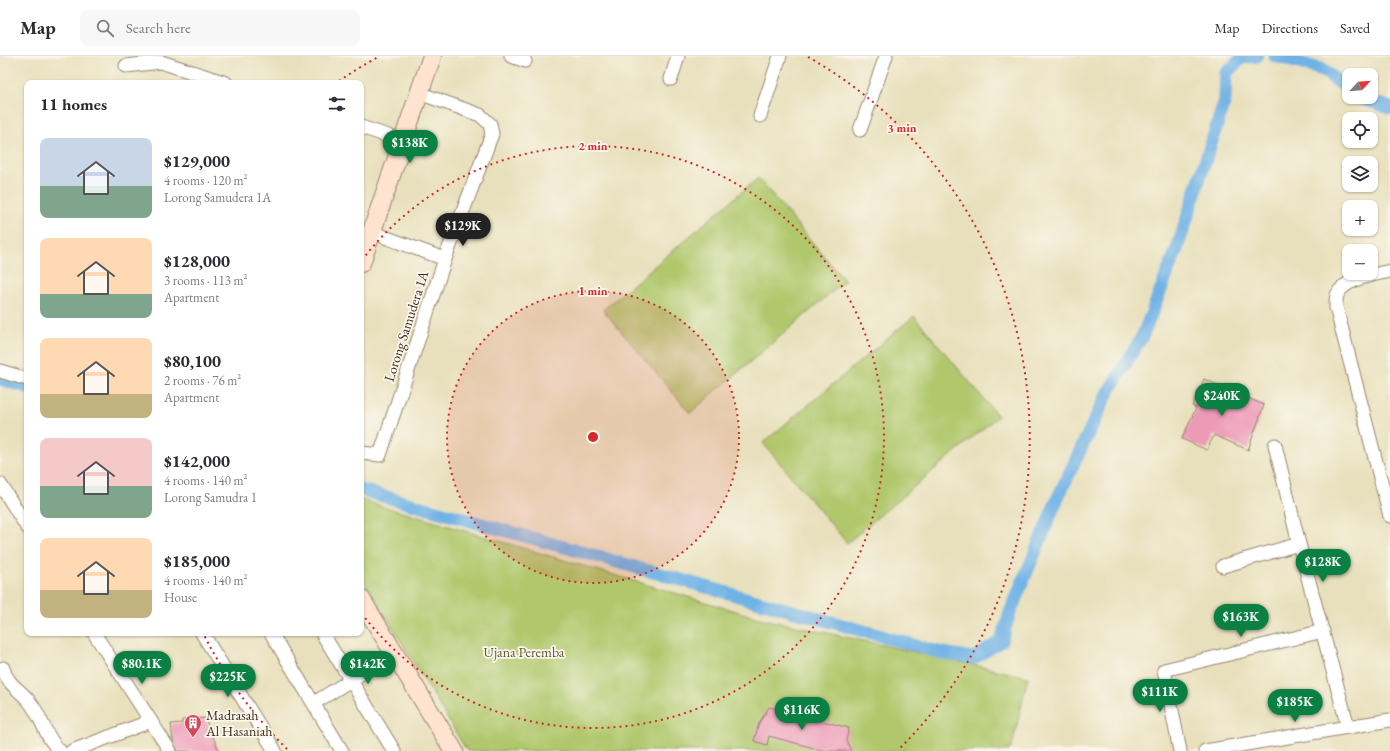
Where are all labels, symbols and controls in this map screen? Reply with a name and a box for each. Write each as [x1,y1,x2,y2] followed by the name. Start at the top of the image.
[80,10,360,46] search box
[20,15,56,40] text: Map
[94,17,116,39] icon: search
[126,18,191,37] text: Search here
[1214,19,1240,37] text: Map
[1262,19,1318,37] text: Directions
[1340,19,1370,37] text: Saved
[1342,68,1378,104] north arrow
[1342,68,1378,280] map controls
[40,93,107,115] text: 11 homes
[326,93,348,115] icon: filters
[1342,112,1378,148] button: locate
[887,120,917,136] text: 3 min
[382,130,438,164] pin: $138K
[392,134,428,151] text: $138K
[578,138,608,154] text: 2 min
[164,150,230,172] text: $129,000
[72,154,120,202] icon: home
[1342,156,1378,192] button: layers
[164,172,248,189] text: 4 rooms · 120 m²
[164,189,271,206] text: Lorong Samudera 1A
[1342,200,1378,236] button: +
[435,213,491,247] pin: $129K
[445,217,481,234] text: $129K
[1342,244,1378,280] button: −
[164,250,230,272] text: $128,000
[72,254,120,302] icon: home
[380,268,432,384] street label: Lorong Samudera 1A
[164,272,248,289] text: 3 rooms · 113 m²
[578,283,608,299] text: 1 min
[164,289,219,306] text: Apartment
[164,350,221,372] text: $80,100
[72,354,120,402] icon: home
[164,372,241,389] text: 2 rooms · 76 m²
[1194,383,1250,417] pin: $240K
[1204,387,1240,404] text: $240K
[164,389,219,406] text: Apartment
[586,430,600,444] centre of rings
[164,450,230,472] text: $142,000
[72,454,120,502] icon: home
[164,472,248,489] text: 4 rooms · 140 m²
[164,489,257,506] text: Lorong Samudra 1
[1295,549,1351,583] pin: $128K
[164,550,230,572] text: $185,000
[1305,553,1341,570] text: $128K
[72,554,120,602] icon: home
[164,572,248,589] text: 4 rooms · 140 m²
[164,589,197,606] text: House
[1213,604,1269,638] pin: $163K
[1223,608,1259,625] text: $163K
[484,643,565,661] park label: Ujana Peremba
[109,651,175,685] pin: $80.1K
[340,651,396,685] pin: $142K
[122,655,162,672] text: $80.1K
[350,655,386,672] text: $142K
[200,664,256,698] pin: $225K
[210,668,246,685] text: $225K
[1132,679,1188,713] pin: $111K
[1142,683,1178,700] text: $111K
[1267,689,1323,723] pin: $185K
[1277,693,1313,710] text: $185K
[774,697,830,731] pin: $116K
[784,701,820,718] text: $116K
[205,706,273,740] place label: Madrasah Al Hasaniah
[183,713,203,738] building icon: Madrasah Al Hasaniah

